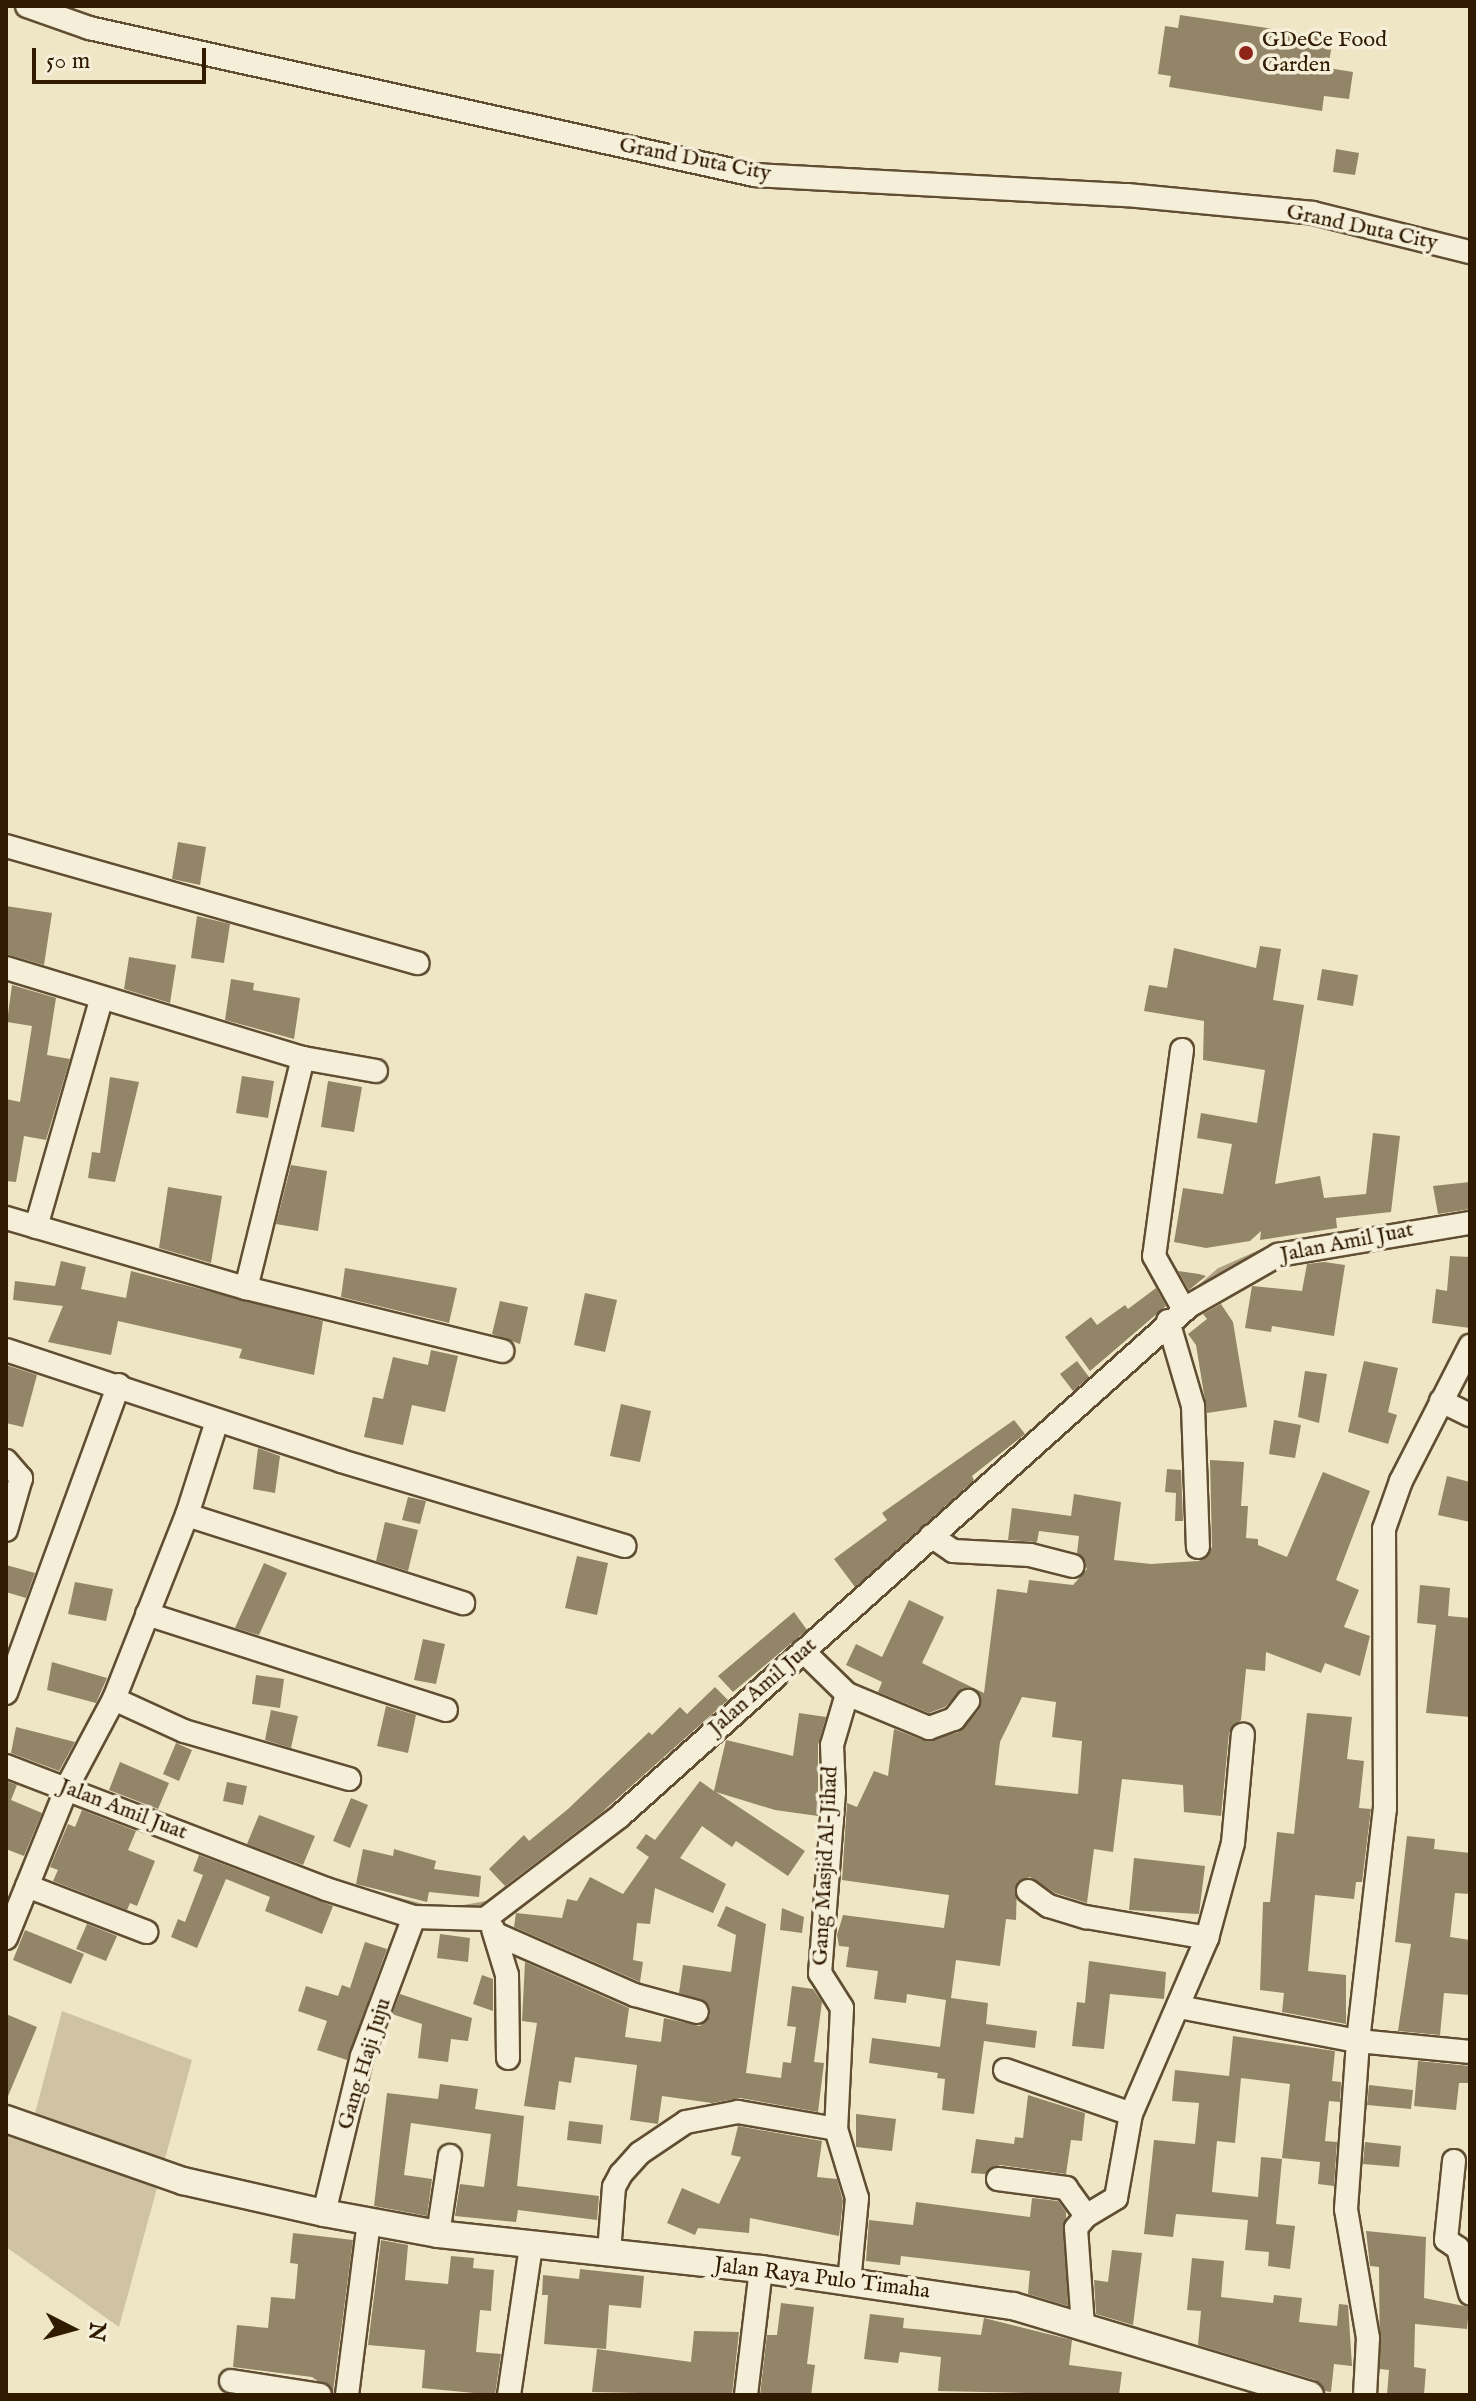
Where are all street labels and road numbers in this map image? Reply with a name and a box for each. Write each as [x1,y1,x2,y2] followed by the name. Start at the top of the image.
[617,132,773,188] street label: Grand Duta City
[1284,199,1440,257] street label: Grand Duta City
[1278,1217,1416,1269] street label: Jalan Amil Juat
[703,1633,823,1741] street label: Jalan Amil Juat
[808,1766,844,1966] street label: Gang Masjid Al-Jihad
[55,1773,191,1847] street label: Jalan Amil Juat
[332,1995,398,2133] street label: Gang Haji Juju
[713,2253,931,2305] street label: Jalan Raya Pulo Timaha

